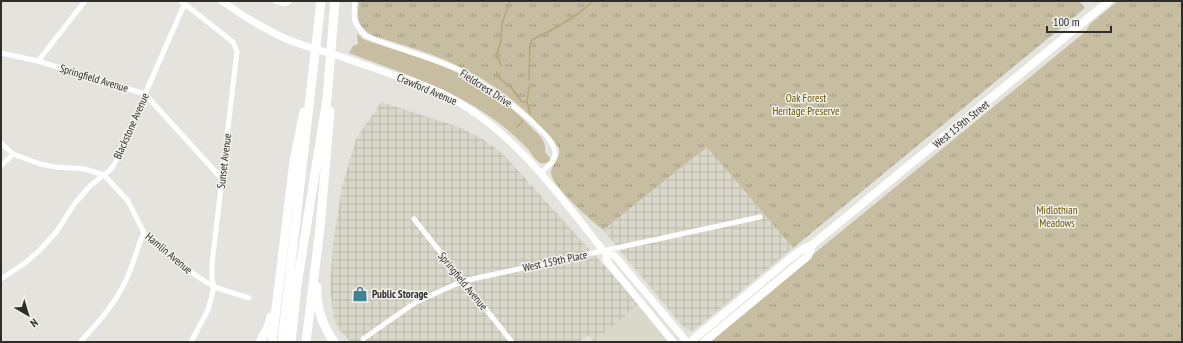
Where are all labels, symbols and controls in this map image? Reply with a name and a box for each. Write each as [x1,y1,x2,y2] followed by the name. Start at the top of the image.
[1047,8,1111,34] scale bar
[1053,14,1080,29] text: 100 m
[58,61,130,95] street label: Springfield Avenue
[457,66,515,110] street label: Fieldcrest Drive
[395,70,460,108] street label: Crawford Avenue
[110,90,152,161] street label: Blackstone Avenue
[772,91,840,118] park label: Oak Forest Heritage Preserve
[930,97,992,151] street label: West 159th Street
[214,132,234,189] street label: Sunset Avenue
[1037,203,1078,230] park label: Midlothian Meadows
[143,229,196,277] street label: Hamlin Avenue
[521,247,589,275] street label: West 159th Place
[435,249,491,313] street label: Springfield Avenue
[351,285,369,303] shop icon: Public Storage
[372,287,428,301] place label: Public Storage
[8,295,48,335] north arrow
[27,316,41,330] text: N

